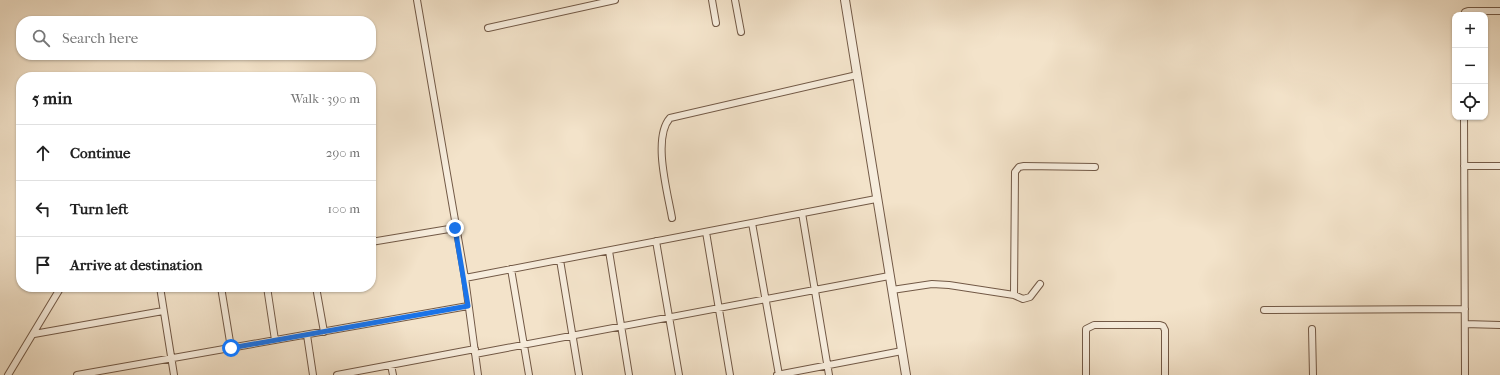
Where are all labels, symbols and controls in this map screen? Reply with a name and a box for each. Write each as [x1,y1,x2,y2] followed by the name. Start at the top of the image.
[1452,12,1488,120] map controls
[1452,12,1488,48] button: +
[16,16,376,60] search box
[30,27,52,49] icon: search
[62,29,138,47] text: Search here
[1452,48,1488,84] button: −
[1452,84,1488,120] button: locate
[32,88,72,108] text: 5 min
[291,91,360,106] text: Walk · 390 m
[32,142,54,164] icon: ahead
[70,144,130,162] text: Continue
[326,145,360,160] text: 290 m
[32,198,54,220] icon: left
[70,200,128,218] text: Turn left
[327,201,360,216] text: 100 m
[446,219,464,237] route end
[32,254,54,276] icon: arrive
[70,256,202,274] text: Arrive at destination
[222,339,240,357] route start

